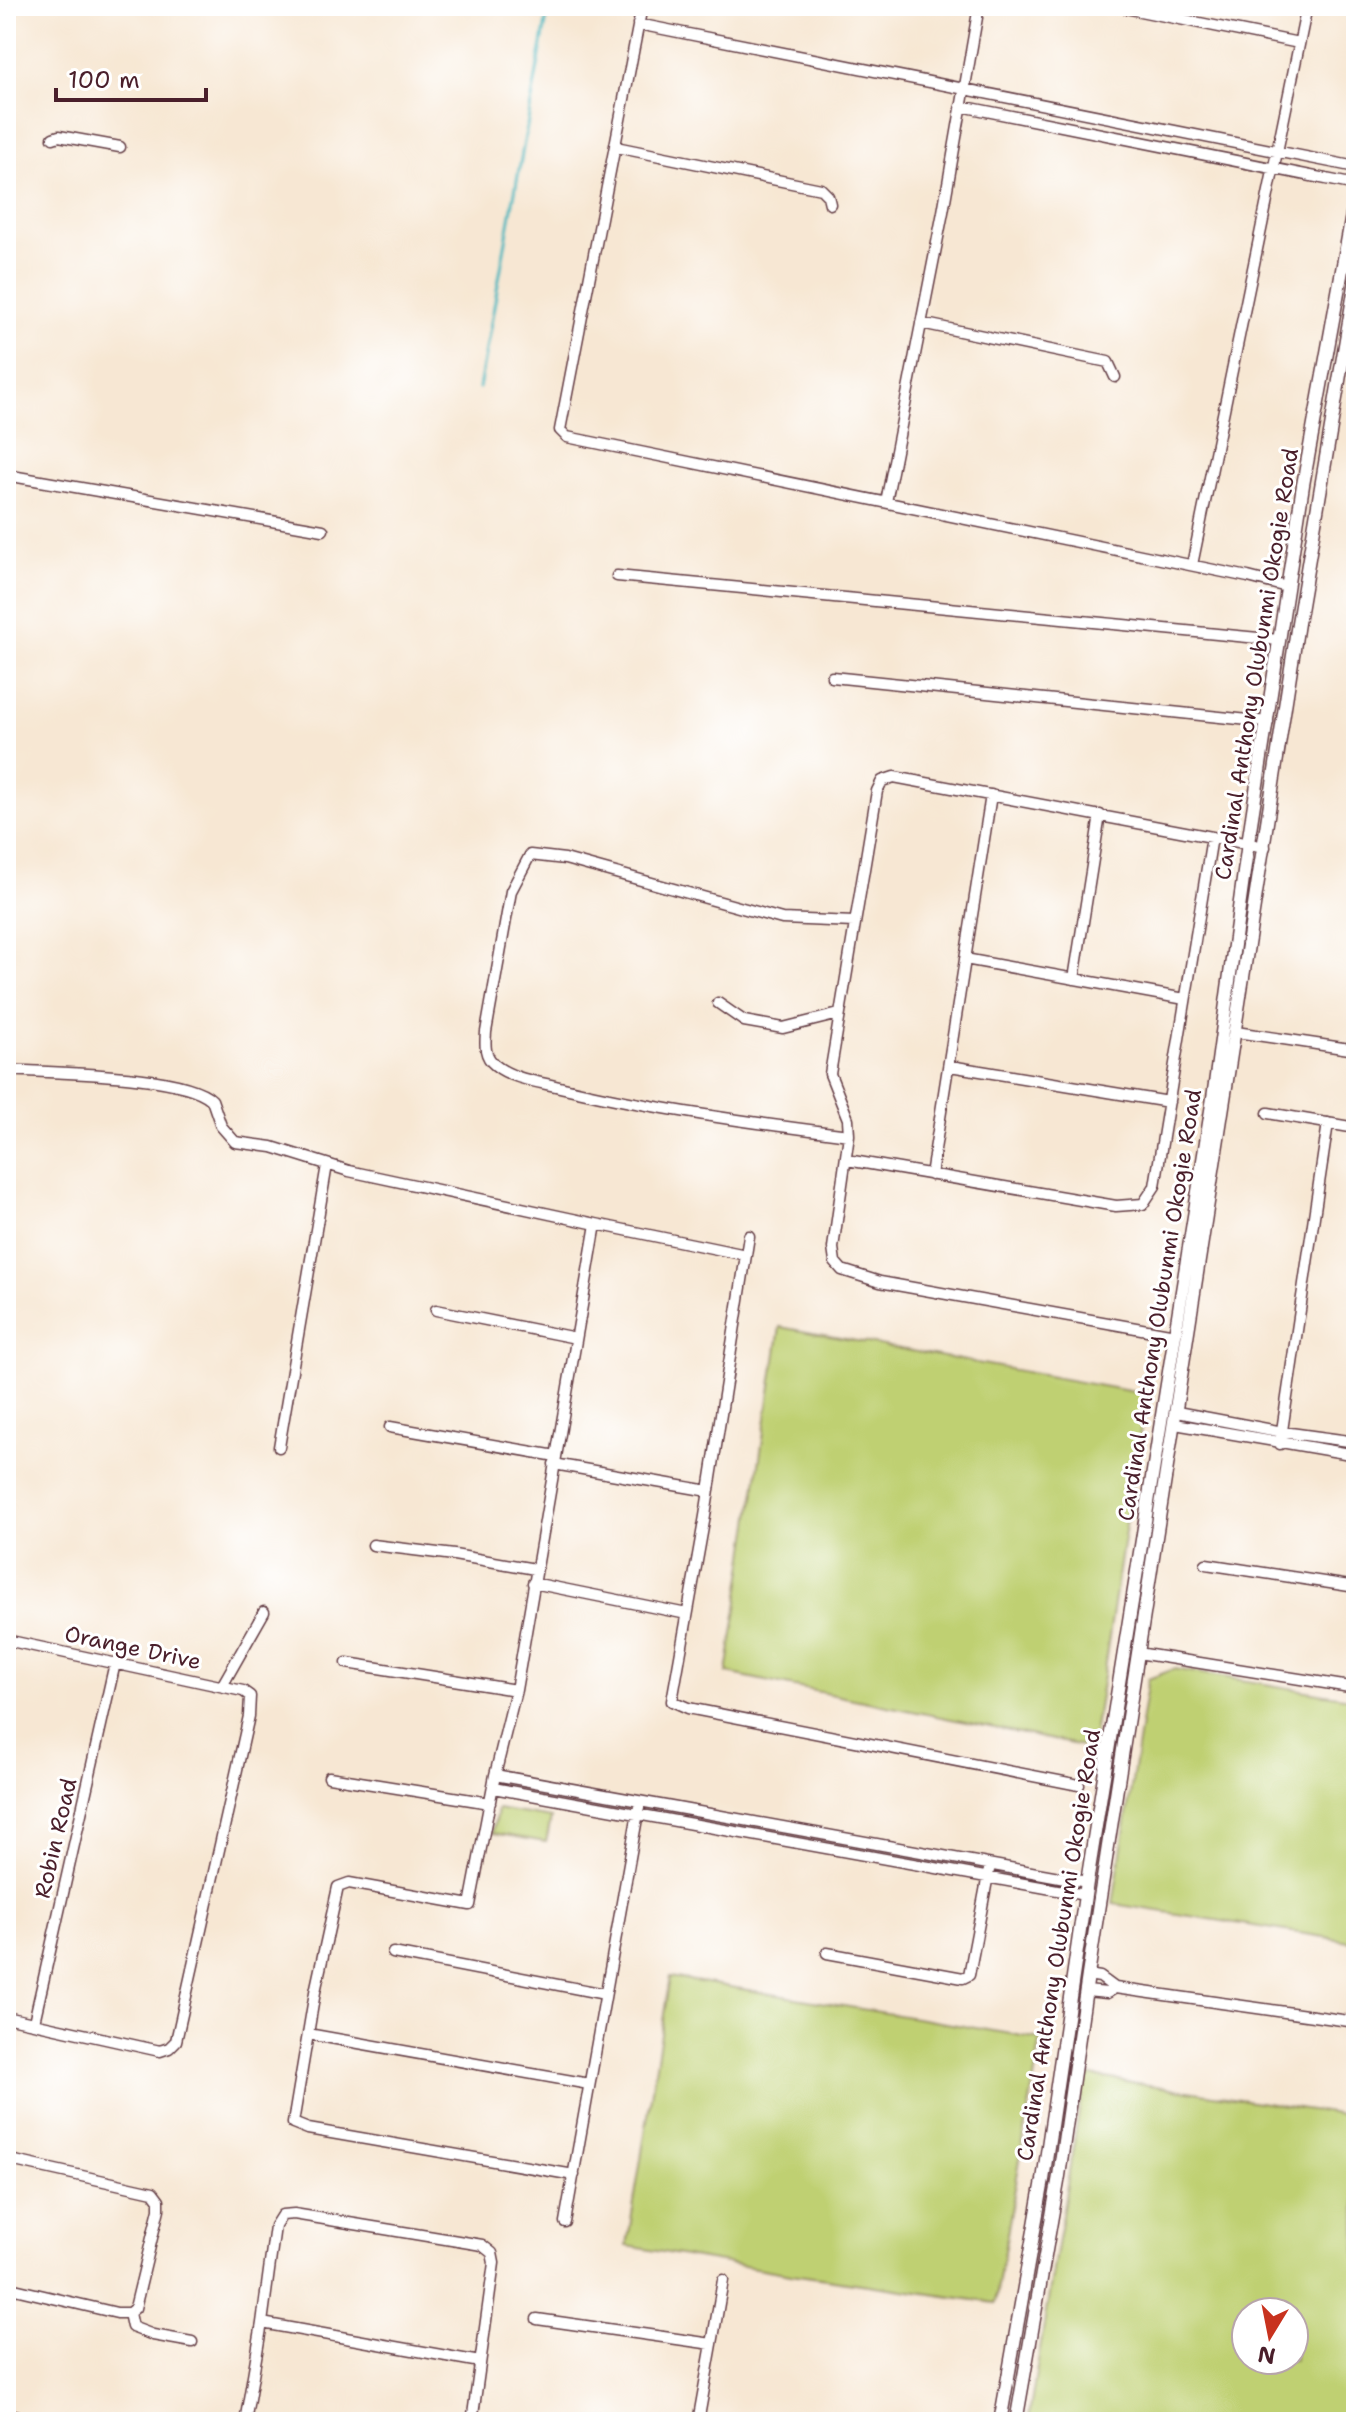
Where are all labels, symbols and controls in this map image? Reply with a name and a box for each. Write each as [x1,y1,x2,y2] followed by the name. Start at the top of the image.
[56,52,206,102] scale bar
[68,64,140,96] text: 100 m
[1208,446,1305,882] street label: Cardinal Anthony Olubunmi Okogie Road
[1111,1087,1208,1523] street label: Cardinal Anthony Olubunmi Okogie Road
[62,1619,204,1676] street label: Orange Drive
[1010,1727,1107,2163] street label: Cardinal Anthony Olubunmi Okogie Road
[28,1775,83,1901] street label: Robin Road
[1230,2296,1310,2376] north arrow
[1256,2339,1278,2371] text: N

